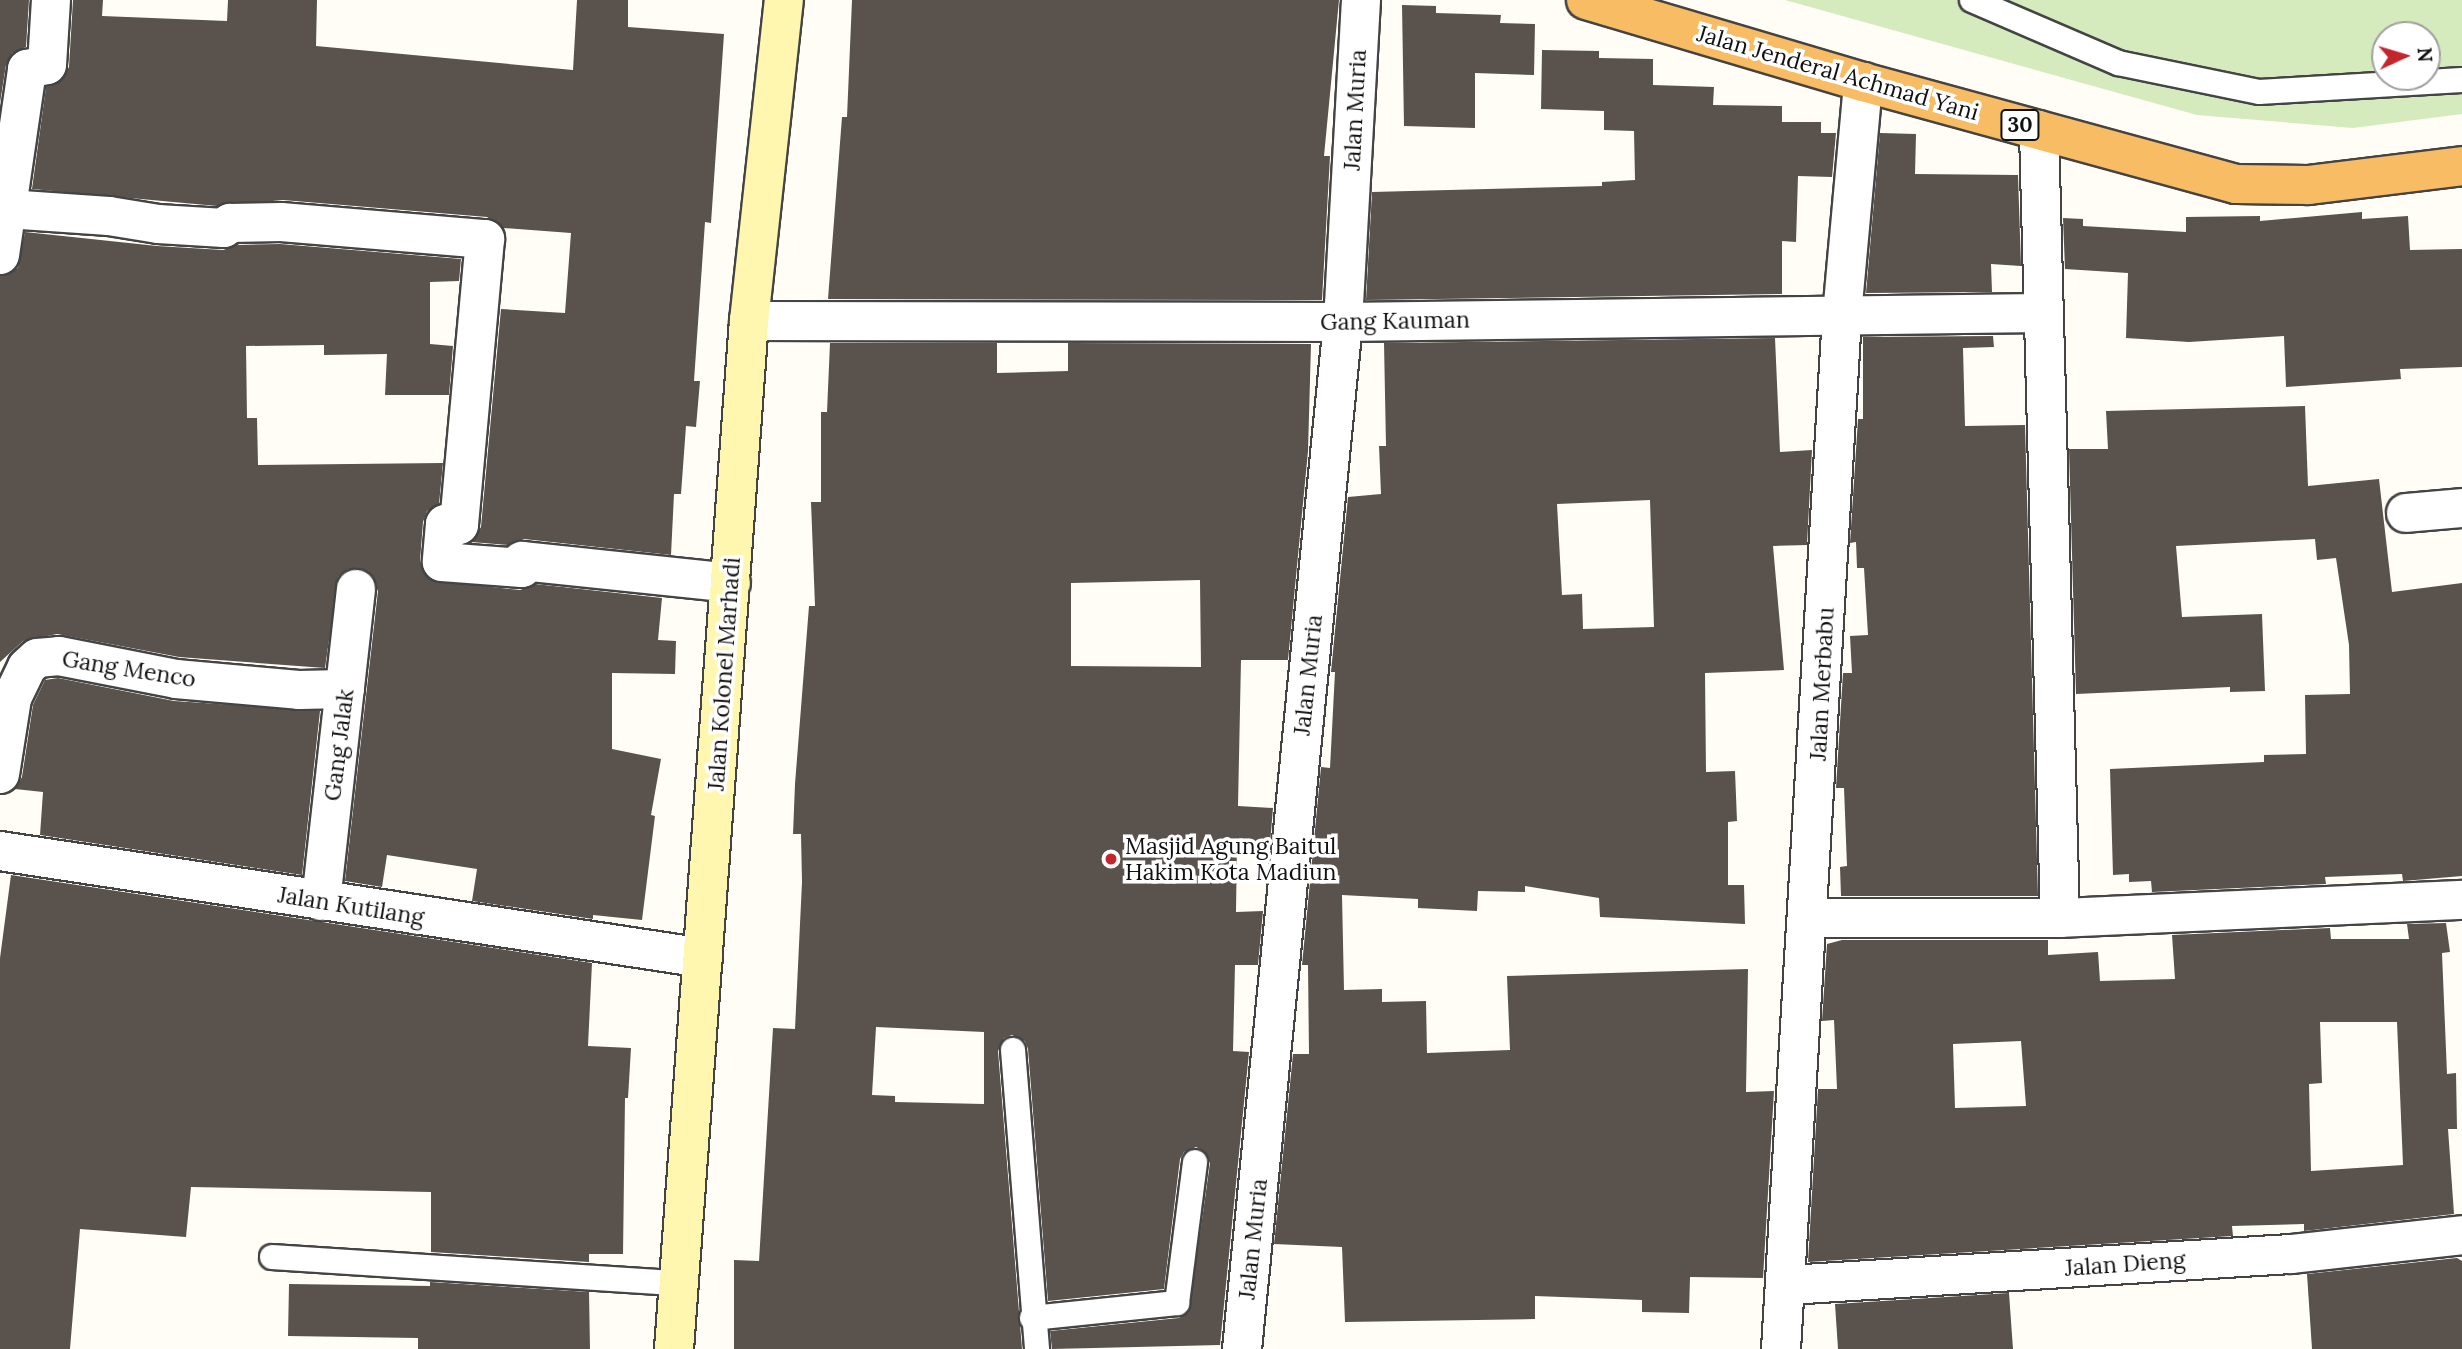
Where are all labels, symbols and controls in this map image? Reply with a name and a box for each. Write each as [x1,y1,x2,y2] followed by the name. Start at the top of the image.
[1694,20,1982,126] street label: Jalan Jenderal Achmad Yani
[2371,21,2441,91] north arrow
[2412,47,2437,63] text: N
[1338,49,1372,171] street label: Jalan Muria
[1999,108,2041,142] road number: 30
[1320,306,1470,336] street label: Gang Kauman
[702,556,746,792] street label: Jalan Kolonel Marhadi
[1804,606,1840,762] street label: Jalan Merbabu
[1288,613,1328,737] street label: Jalan Muria
[60,645,198,693] street label: Gang Menco
[318,687,360,803] street label: Gang Jalak
[1125,832,1337,886] place label: Masjid Agung Baitul Hakim Kota Madiun
[1103,851,1119,867] marker: Masjid Agung Baitul Hakim Kota Madiun
[276,881,426,931] street label: Jalan Kutilang
[1233,1177,1273,1301] street label: Jalan Muria
[2064,1246,2186,1282] street label: Jalan Dieng

